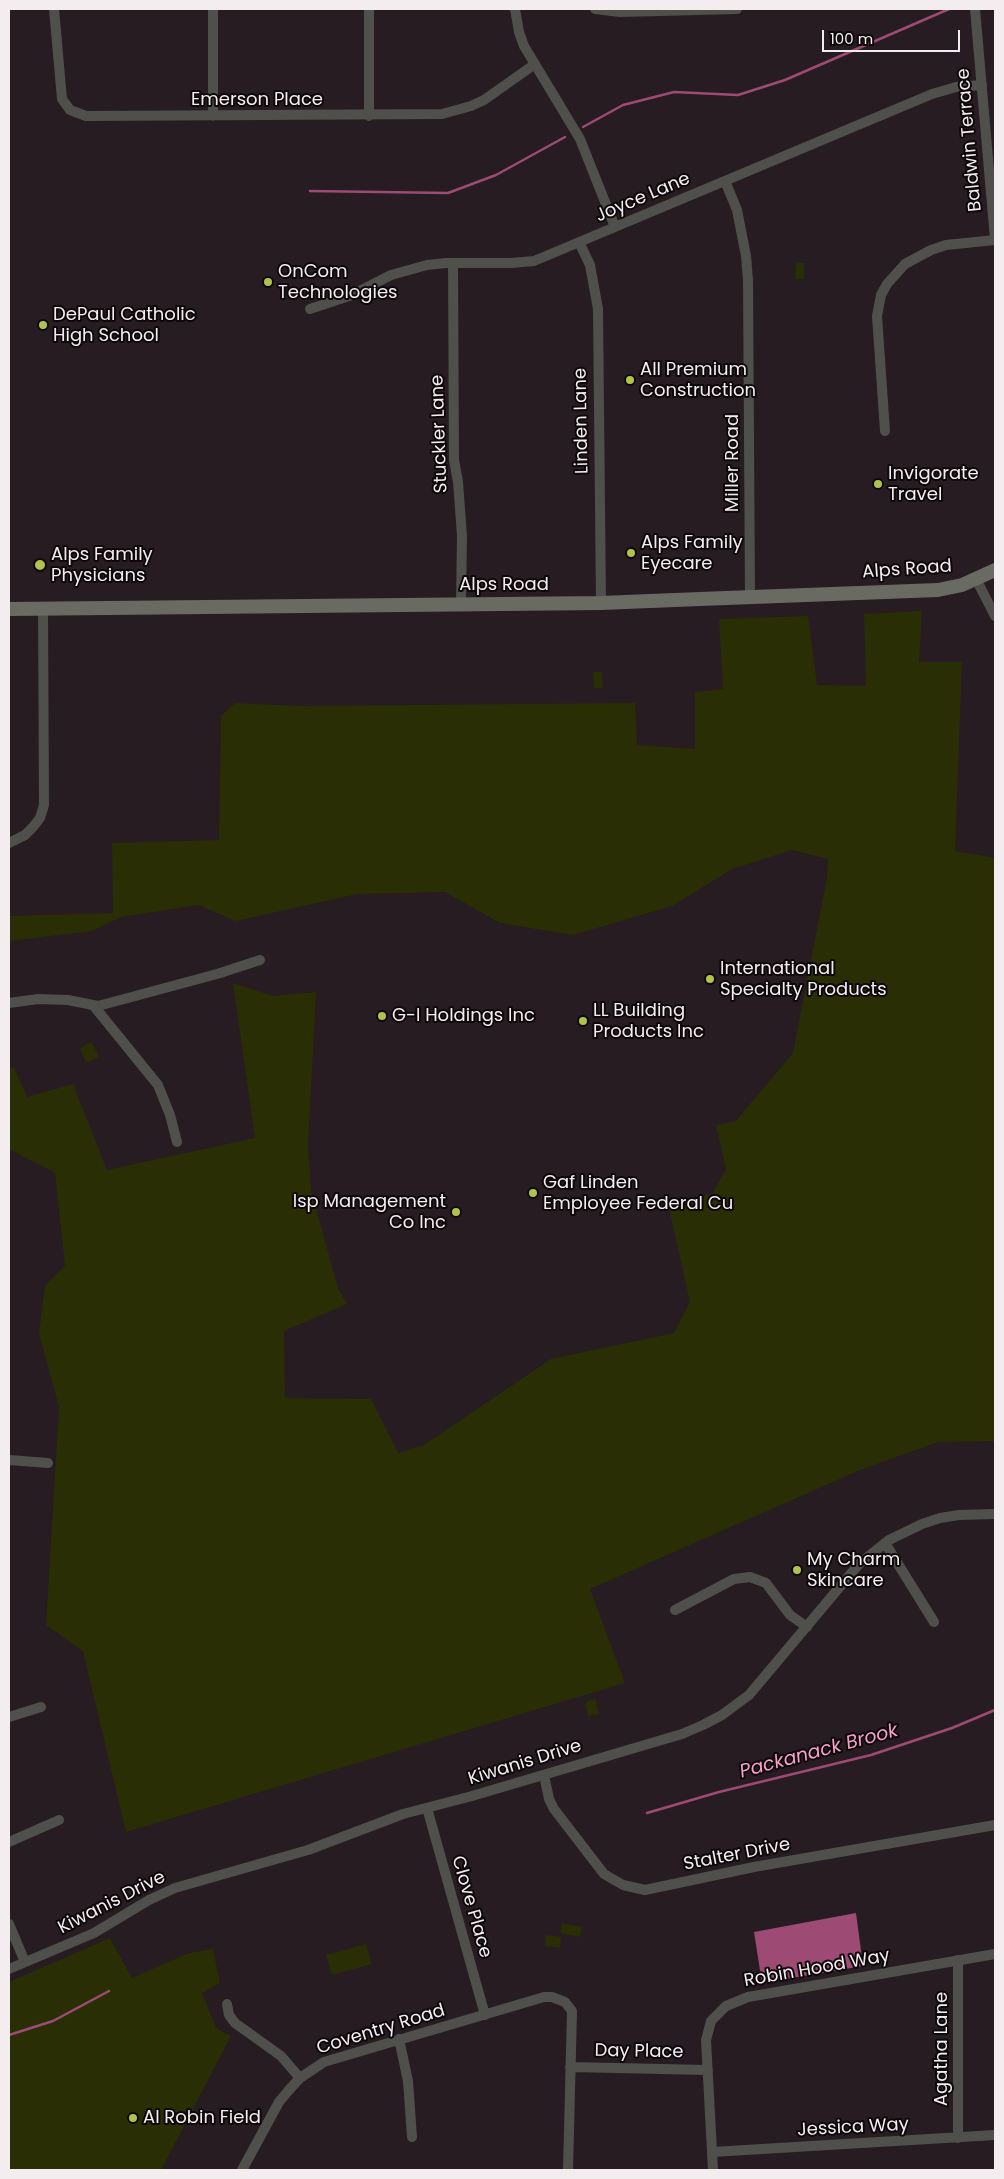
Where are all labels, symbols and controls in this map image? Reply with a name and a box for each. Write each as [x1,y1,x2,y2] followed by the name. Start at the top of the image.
[824,20,962,52] scale bar
[830,28,873,49] text: 100 m
[953,67,987,213] street label: Baldwin Terrace
[191,89,323,111] street label: Emerson Place
[592,168,694,228] street label: Joyce Lane
[278,261,397,304] place label: OnCom Technologies
[262,276,274,288] marker: OnCom Technologies
[53,304,196,346] place label: DePaul Catholic High School
[37,319,49,331] marker: DePaul Catholic High School
[640,359,756,402] place label: All Premium Construction
[570,368,594,474] street label: Linden Lane
[427,374,453,494] street label: Stuckler Lane
[624,374,636,386] marker: All Premium Construction
[722,414,744,512] street label: Miller Road
[888,463,979,506] place label: Invigorate Travel
[872,478,884,490] marker: Invigorate Travel
[641,532,743,574] place label: Alps Family Eyecare
[51,544,153,586] place label: Alps Family Physicians
[625,547,637,559] marker: Alps Family Eyecare
[861,556,953,584] street label: Alps Road
[33,558,47,572] marker: Alps Family Physicians
[459,574,549,596] street label: Alps Road
[720,958,887,1001] place label: International Specialty Products
[704,973,716,985] marker: International Specialty Products
[593,1000,704,1042] place label: LL Building Products Inc
[392,1005,535,1027] place label: G-I Holdings Inc
[376,1010,388,1022] marker: G-I Holdings Inc
[577,1015,589,1027] marker: LL Building Products Inc
[543,1172,733,1214] place label: Gaf Linden Employee Federal Cu
[527,1187,539,1199] marker: Gaf Linden Employee Federal Cu
[293,1191,446,1234] place label: Isp Management Co Inc
[450,1206,462,1218] marker: Isp Management Co Inc
[807,1549,900,1592] place label: My Charm Skincare
[791,1564,803,1576] marker: My Charm Skincare
[737,1720,901,1784] water label: Packanack Brook
[466,1736,584,1790] street label: Kiwanis Drive
[682,1834,792,1876] street label: Stalter Drive
[446,1854,496,1960] street label: Clove Place
[55,1867,169,1939] street label: Kiwanis Drive
[742,1946,892,1992] street label: Robin Hood Way
[931,1992,953,2106] street label: Agatha Lane
[314,2000,448,2060] street label: Coventry Road
[594,2040,684,2064] street label: Day Place
[143,2107,261,2129] place label: Al Robin Field
[127,2112,139,2124] marker: Al Robin Field
[797,2114,909,2142] street label: Jessica Way

